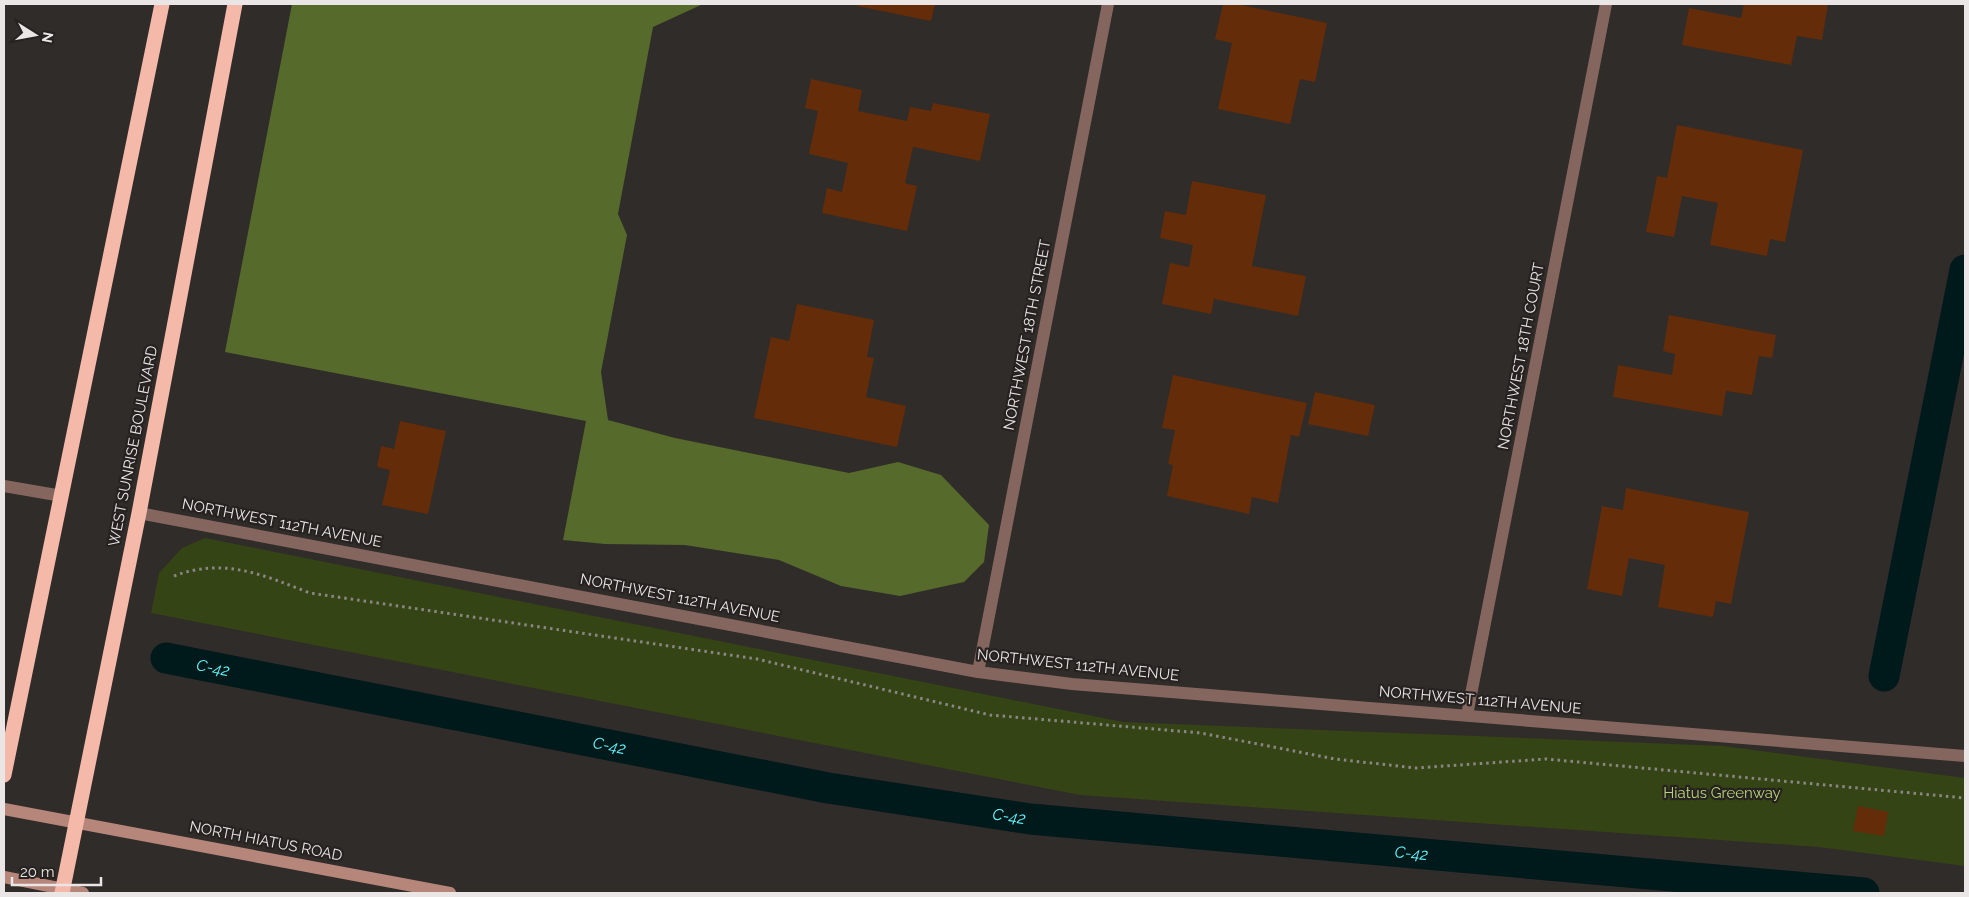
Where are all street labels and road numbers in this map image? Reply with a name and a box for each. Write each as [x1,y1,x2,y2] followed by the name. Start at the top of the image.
[1000,238,1054,432] street label: NORTHWEST 18TH STREET
[1494,261,1548,451] street label: NORTHWEST 18TH COURT
[105,344,161,548] street label: WEST SUNRISE BOULEVARD
[181,495,383,551] street label: NORTHWEST 112TH AVENUE
[579,570,781,626] street label: NORTHWEST 112TH AVENUE
[976,645,1180,685] street label: NORTHWEST 112TH AVENUE
[1378,682,1582,718] street label: NORTHWEST 112TH AVENUE
[188,817,344,865] street label: NORTH HIATUS ROAD

